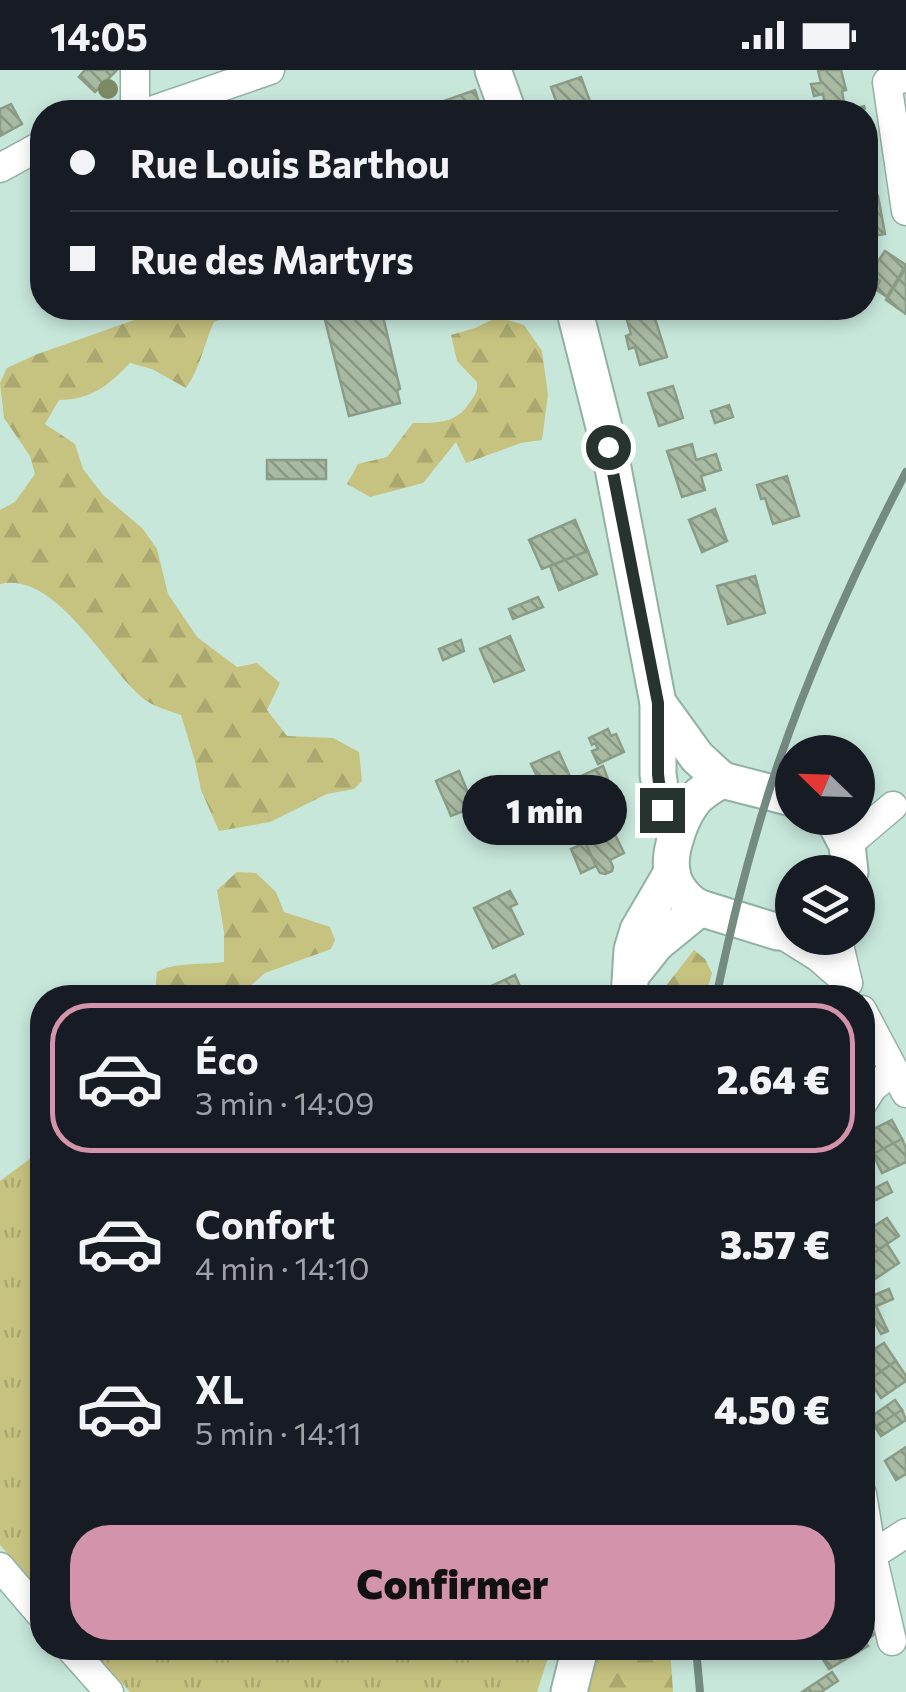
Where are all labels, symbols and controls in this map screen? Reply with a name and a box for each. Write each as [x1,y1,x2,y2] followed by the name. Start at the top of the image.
[50,12,148,59] text: 14:05
[130,139,450,186] text: Rue Louis Barthou
[130,235,414,282] text: Rue des Martyrs
[586,425,631,470] route start
[775,735,875,835] north arrow
[775,735,875,955] map controls
[462,775,627,845] callout: 1 min
[640,788,685,833] route end
[506,790,583,830] text: 1 min
[775,855,875,955] button: layers
[75,1033,165,1123] icon: car
[195,1035,259,1082] text: Éco
[717,1055,830,1102] text: 2.64 €
[195,1082,374,1122] text: 3 min · 14:09
[75,1198,165,1288] icon: car
[195,1200,335,1247] text: Confort
[720,1220,830,1267] text: 3.57 €
[195,1247,370,1287] text: 4 min · 14:10
[75,1363,165,1453] icon: car
[195,1365,244,1412] text: XL
[714,1385,830,1432] text: 4.50 €
[195,1412,362,1452] text: 5 min · 14:11
[70,1525,835,1640] button: Confirmer

